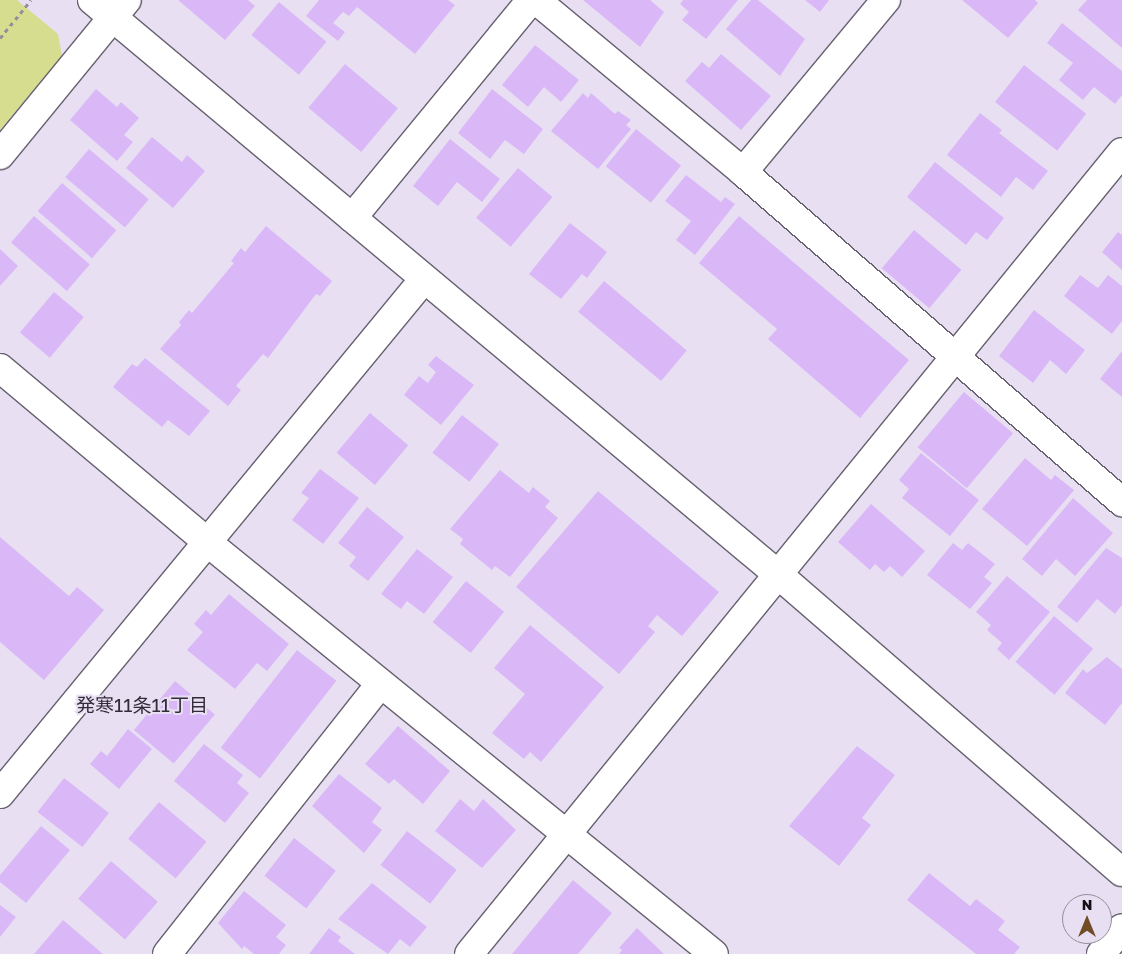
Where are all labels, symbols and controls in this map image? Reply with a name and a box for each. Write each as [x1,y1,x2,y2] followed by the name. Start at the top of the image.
[76,694,208,716] district label: 発寒11条11丁目
[1062,894,1112,944] north arrow
[1082,896,1092,913] text: N

